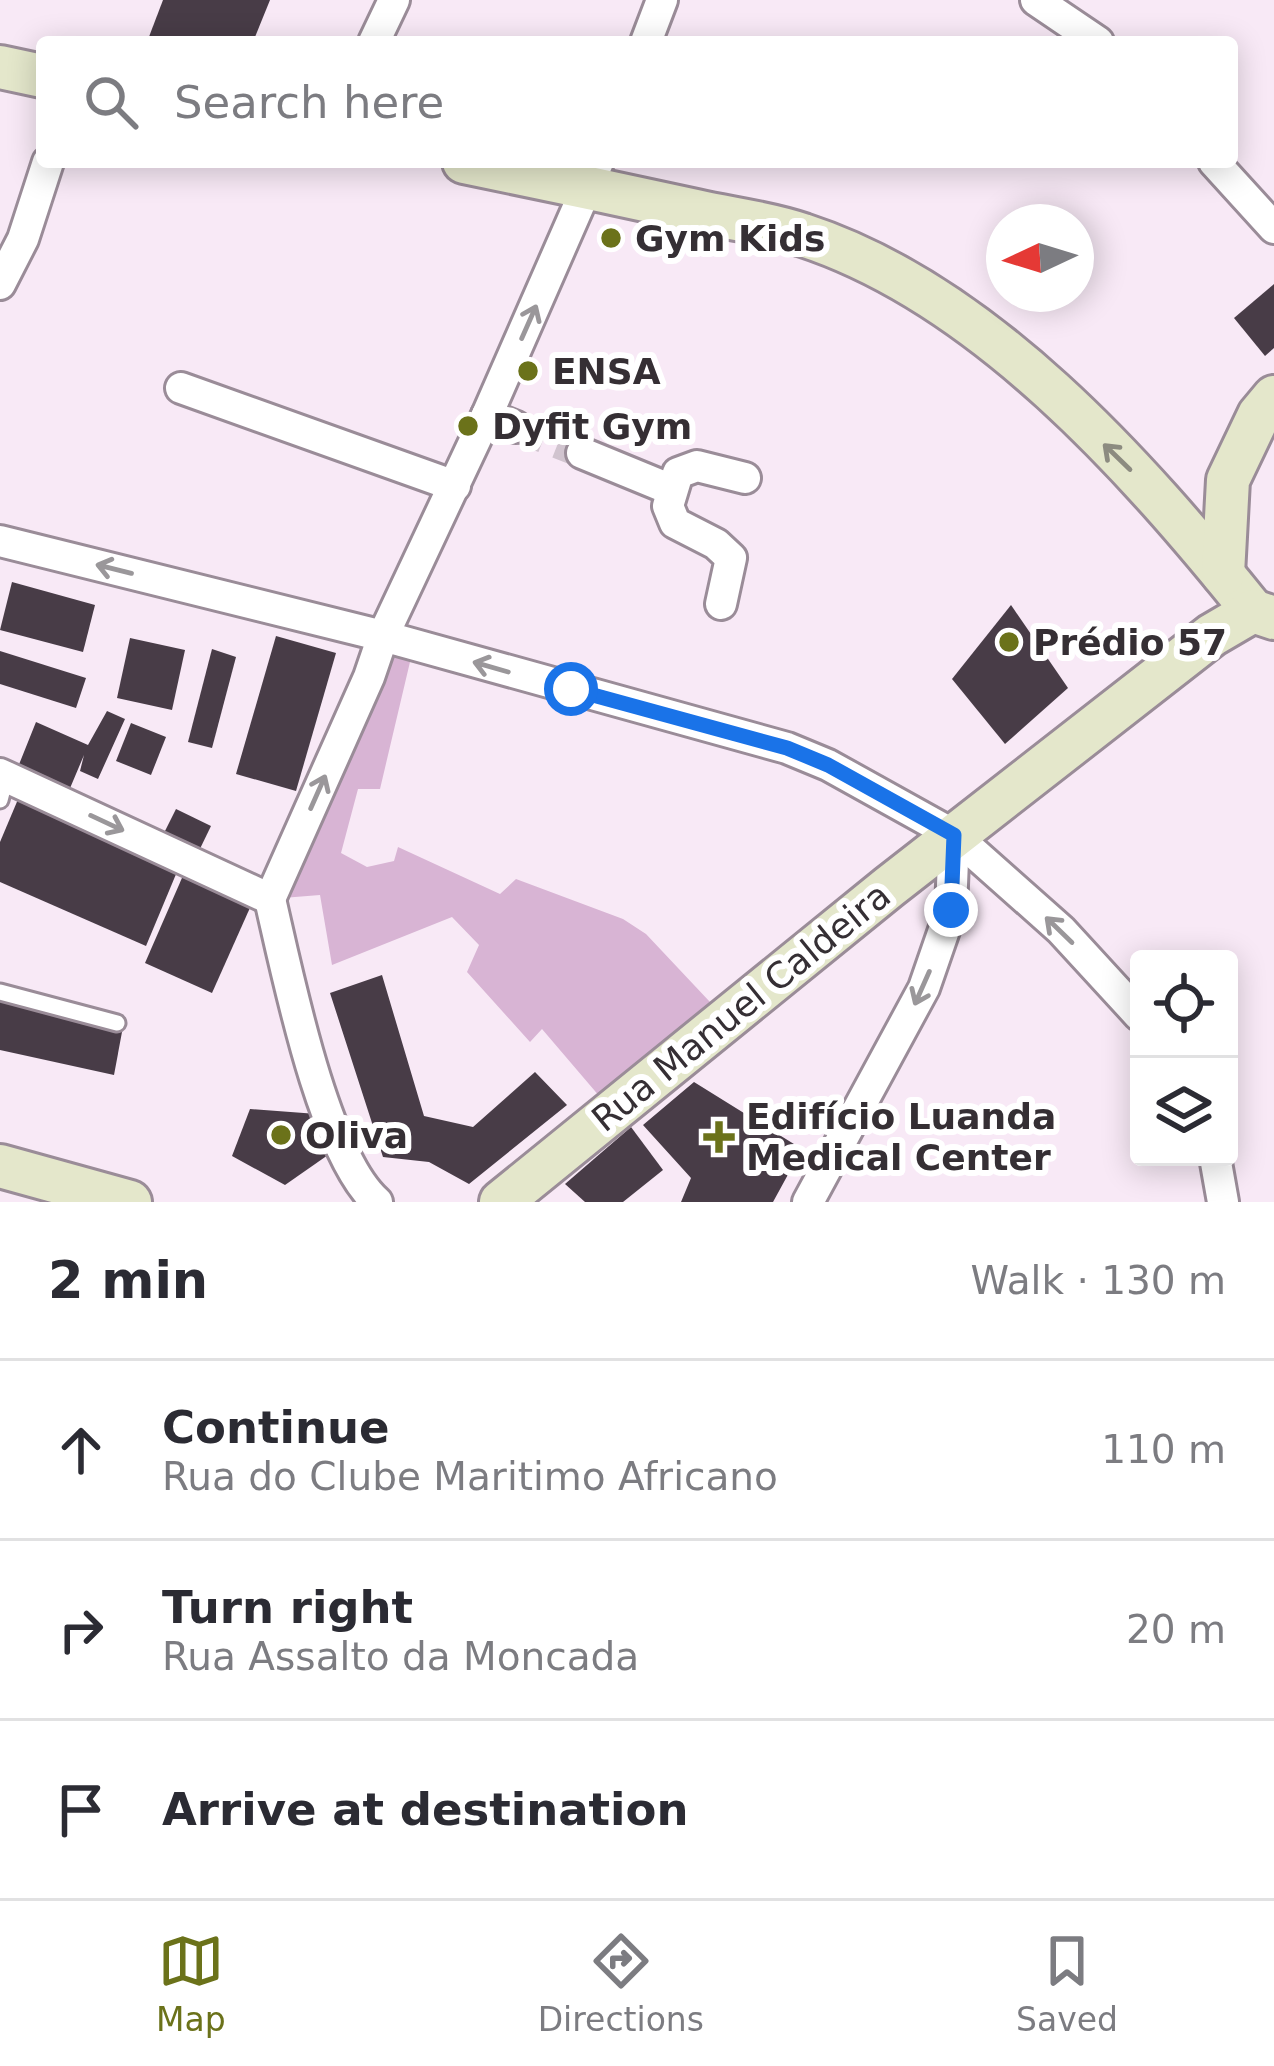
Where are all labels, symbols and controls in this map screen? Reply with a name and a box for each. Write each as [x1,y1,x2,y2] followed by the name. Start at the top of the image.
[36,36,1238,168] search box
[78,69,144,135] icon: search
[174,76,444,129] text: Search here
[986,204,1094,312] north arrow
[635,218,826,259] place label: Gym Kids
[598,225,624,251] marker: Gym Kids
[519,304,541,340] one-way arrow
[552,351,661,392] place label: ENSA
[515,358,541,384] marker: ENSA
[492,406,692,447] place label: Dyfit Gym
[455,413,481,439] marker: Dyfit Gym
[1103,443,1132,471] one-way arrow
[96,557,134,579] one-way arrow
[1033,622,1227,663] place label: Prédio 57
[996,629,1022,655] marker: Prédio 57
[473,655,511,677] one-way arrow
[544,662,598,716] route start
[308,775,330,811] one-way arrow
[88,813,124,835] one-way arrow
[584,874,898,1140] street label: Rua Manuel Caldeira
[924,883,978,937] route end
[1045,916,1074,945] one-way arrow
[1130,950,1238,1166] map controls
[1130,950,1238,1058] button: locate
[910,969,932,1005] one-way arrow
[1130,1058,1238,1166] button: layers
[746,1096,1056,1178] place label: Edifício Luanda Medical Center
[305,1115,408,1156] place label: Oliva
[703,1121,735,1153] marker: Edifício Luanda Medical Center
[268,1122,294,1148] marker: Oliva
[48,1251,208,1310] text: 2 min
[971,1258,1226,1303] text: Walk · 130 m
[162,1401,390,1454] text: Continue
[48,1417,114,1483] icon: ahead
[1101,1427,1226,1472] text: 110 m
[162,1454,778,1499] text: Rua do Clube Maritimo Africano
[162,1581,413,1634] text: Turn right
[48,1597,114,1663] icon: right
[1126,1607,1226,1652] text: 20 m
[162,1634,639,1679] text: Rua Assalto da Moncada
[48,1777,114,1843] icon: arrive
[162,1783,688,1836] text: Arrive at destination
[156,1928,226,2039] tab: Map
[538,1928,704,2039] tab: Directions
[1016,1928,1118,2039] tab: Saved

